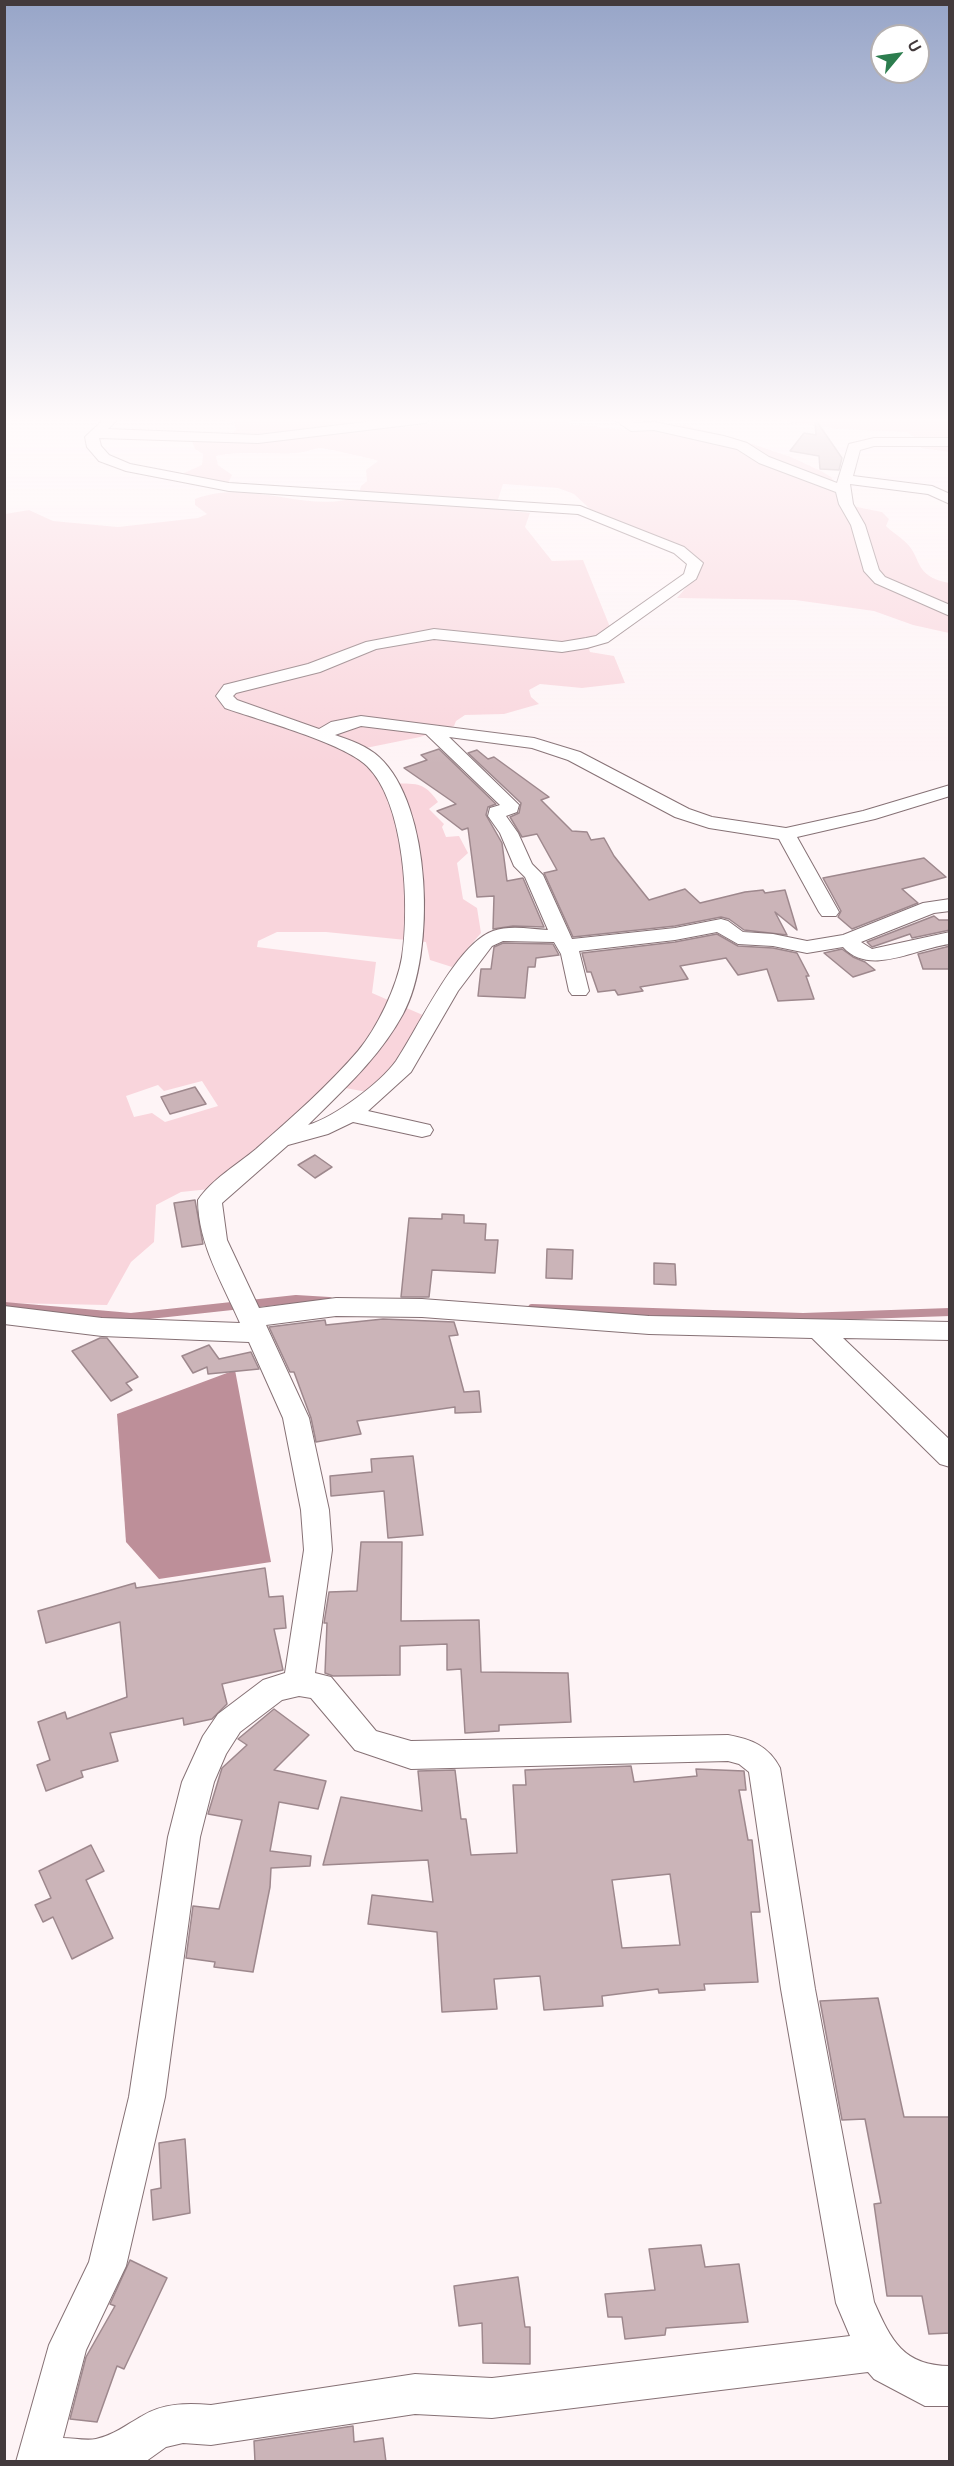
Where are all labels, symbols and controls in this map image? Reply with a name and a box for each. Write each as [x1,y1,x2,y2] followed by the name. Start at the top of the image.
[870,24,930,84] north arrow
[903,36,926,56] text: U

